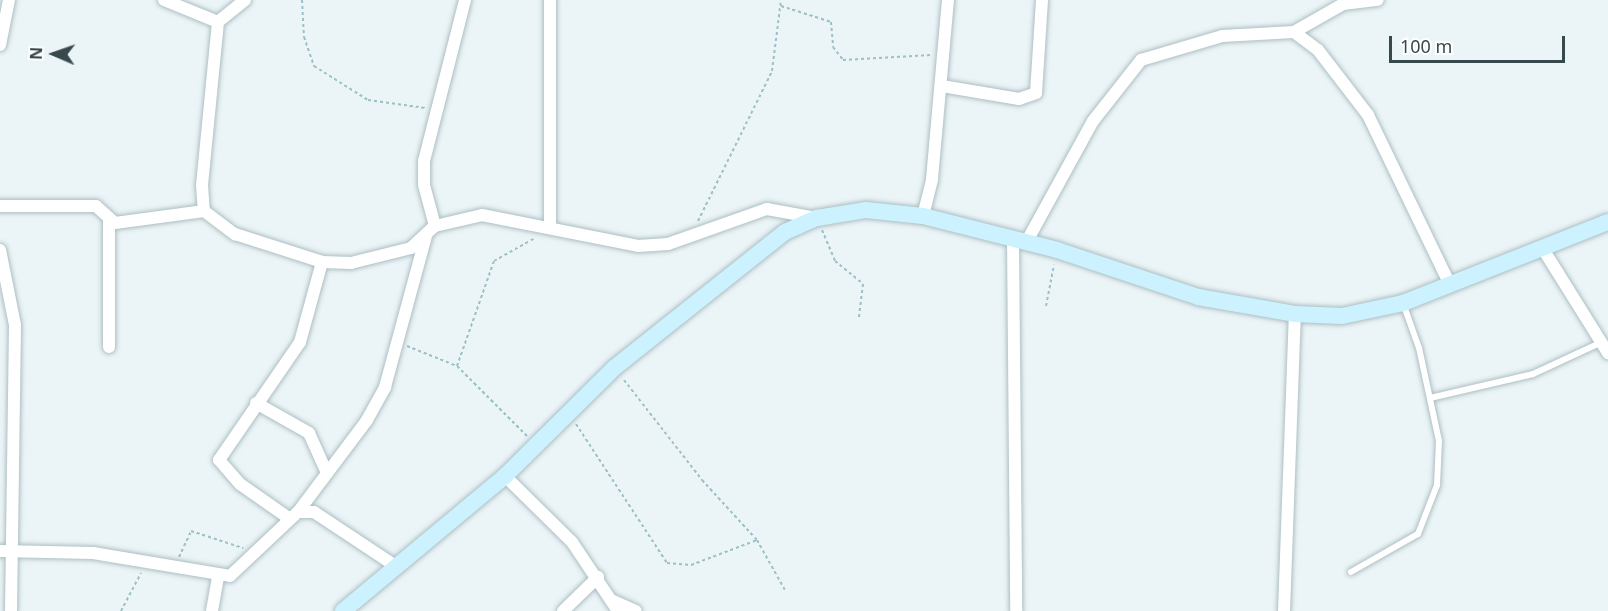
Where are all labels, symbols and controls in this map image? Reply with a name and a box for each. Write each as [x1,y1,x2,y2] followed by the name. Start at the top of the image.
[24,24,84,84] north arrow
[1392,24,1568,62] scale bar
[1400,34,1452,58] text: 100 m
[25,46,47,60] text: N

